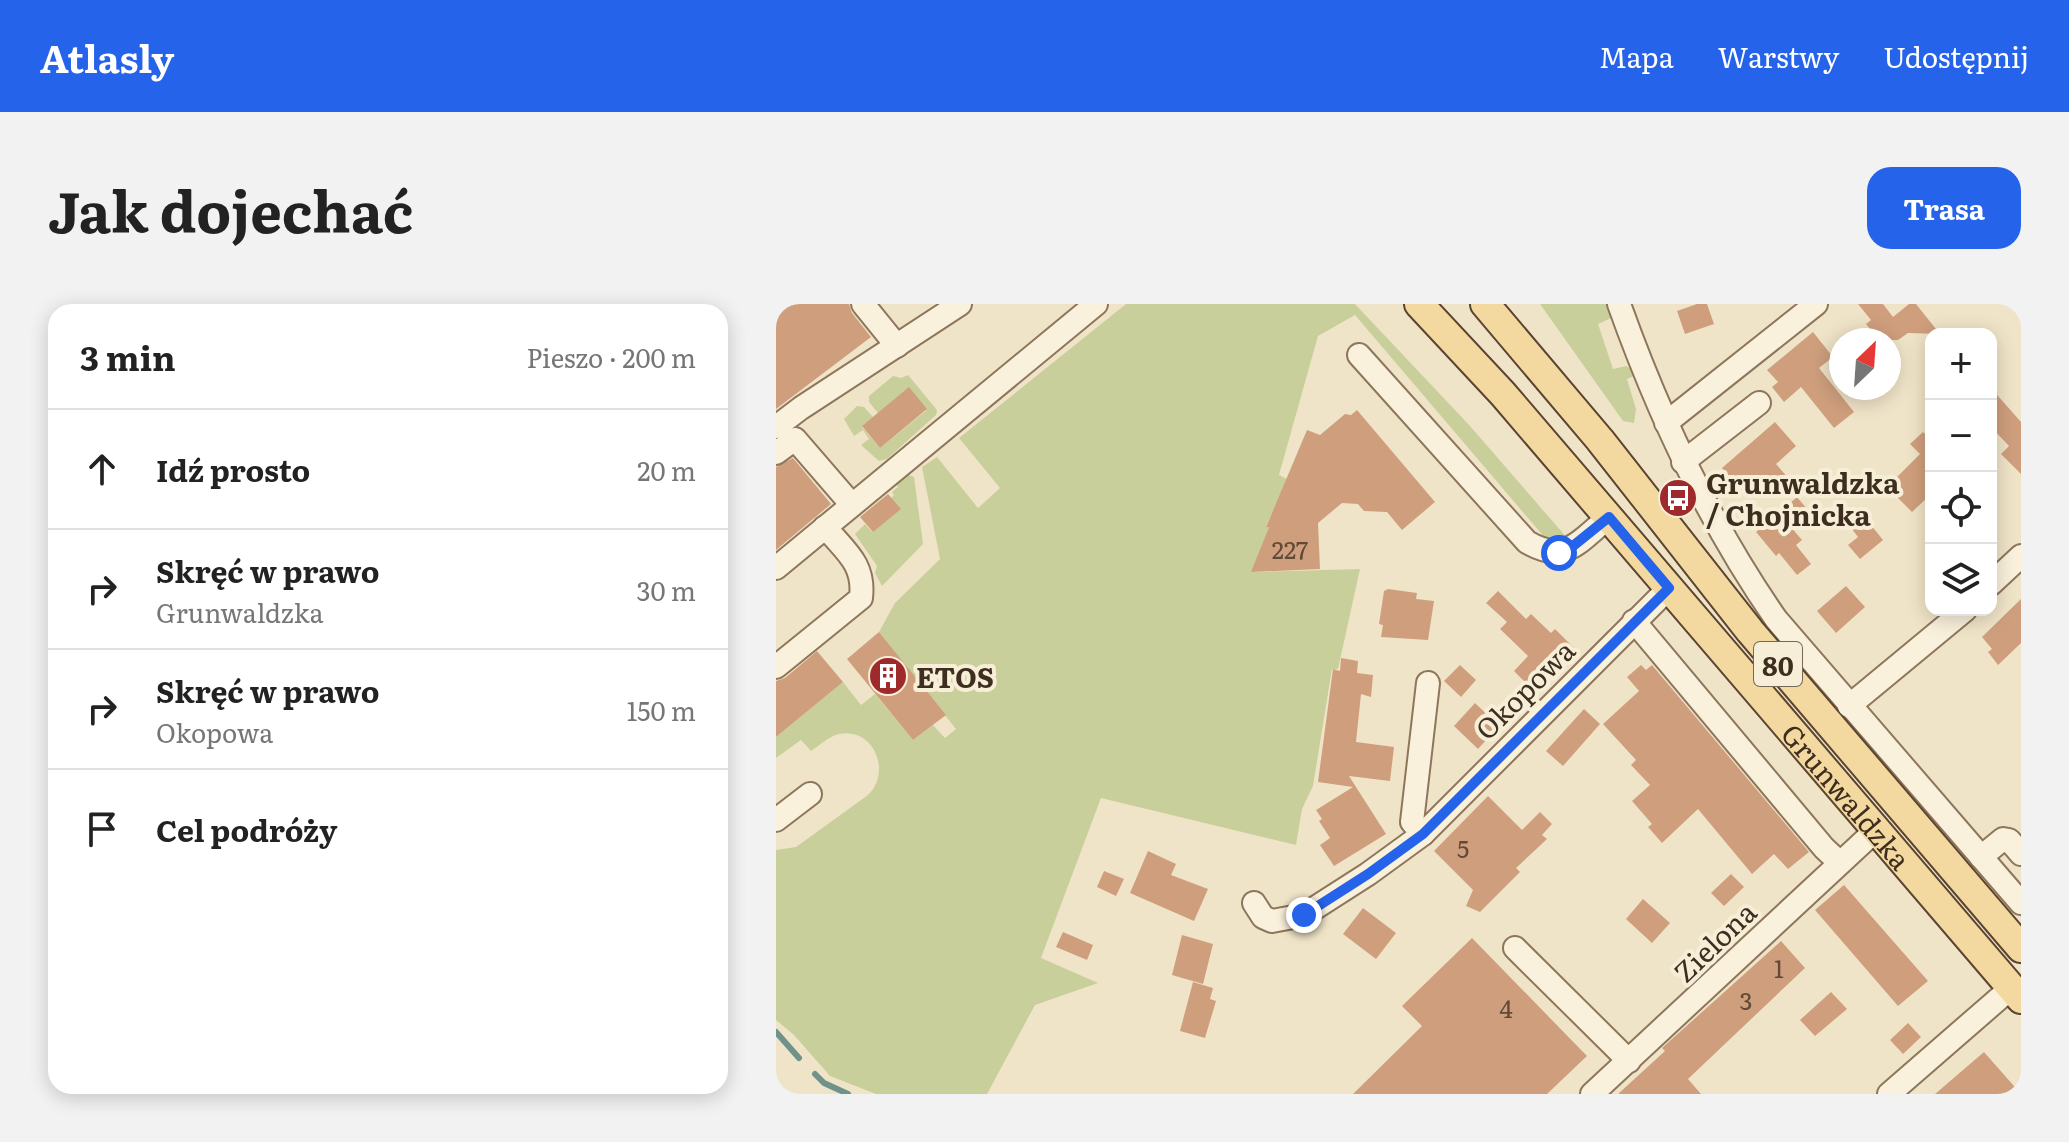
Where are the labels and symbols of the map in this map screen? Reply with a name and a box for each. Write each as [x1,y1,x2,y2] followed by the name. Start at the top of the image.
[1829,328,1901,400] north arrow
[1706,461,1900,535] place label: Grunwaldzka / Chojnicka
[1657,477,1699,519] bus stop icon: Grunwaldzka / Chojnicka
[1272,531,1308,566] house number: 227
[1541,535,1577,571] route start
[1465,630,1583,748] street label: Okopowa
[1754,642,1802,686] road number: 80
[867,655,909,697] building icon: ETOS
[916,655,994,697] place label: ETOS
[1772,714,1922,878] street label: Grunwaldzka
[1457,830,1469,865] house number: 5
[1663,891,1765,991] street label: Zielona
[1286,897,1322,933] route end
[1774,950,1784,985] house number: 1
[1739,982,1753,1017] house number: 3
[1499,990,1513,1025] house number: 4

